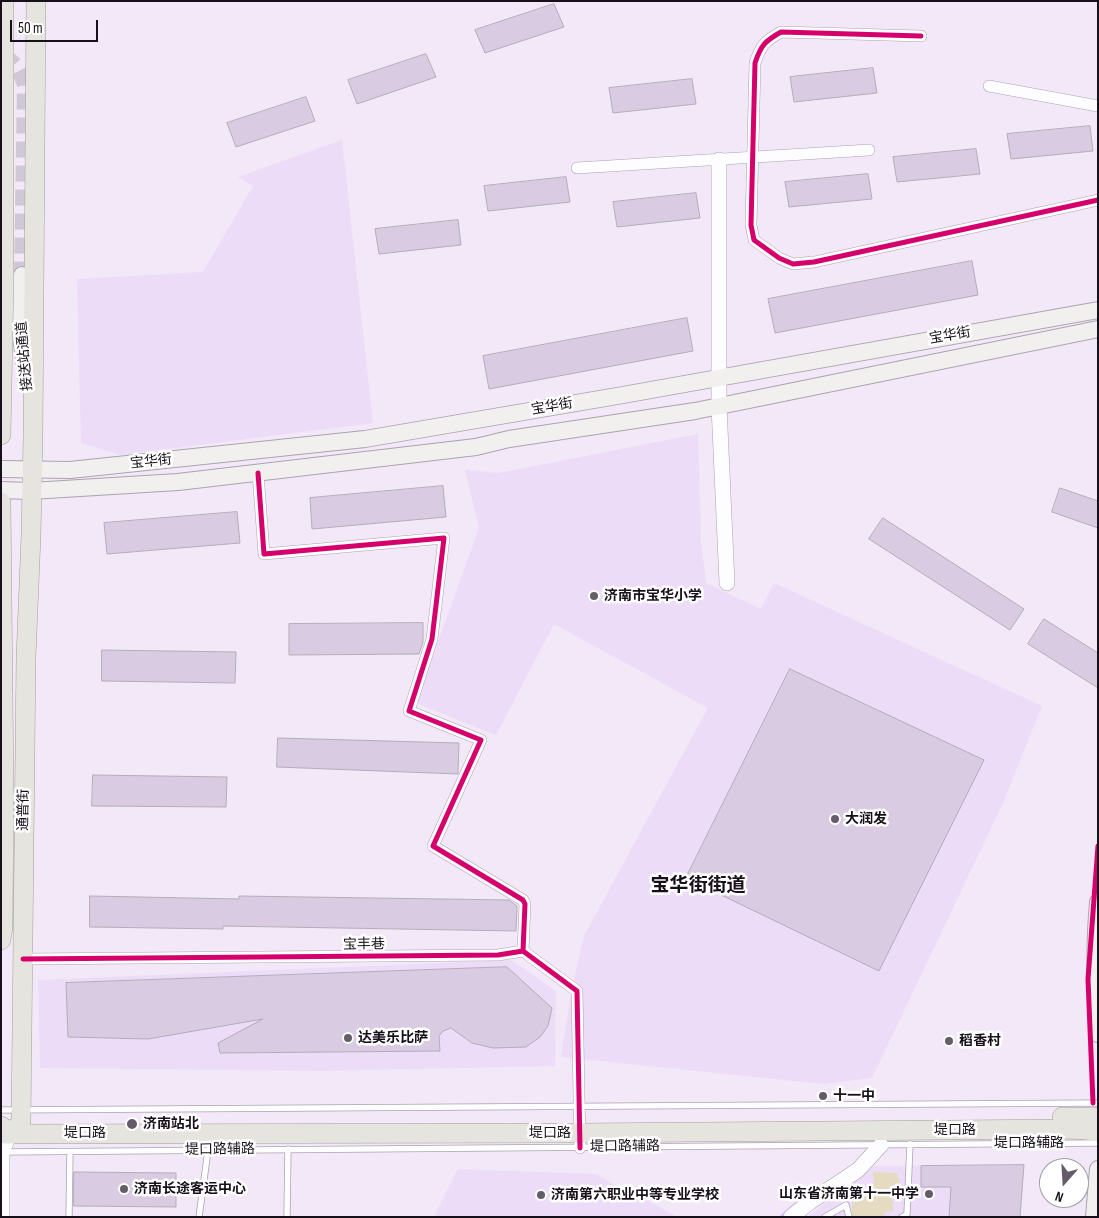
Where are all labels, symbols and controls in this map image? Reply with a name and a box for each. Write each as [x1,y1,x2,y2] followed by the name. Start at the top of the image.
[12,10,100,42] scale bar
[18,19,43,38] text: 50 m
[14,320,36,392] street label: 接送站通道
[928,324,972,348] street label: 宝华街
[530,395,574,419] street label: 宝华街
[129,451,173,473] street label: 宝华街
[604,588,702,604] place label: 济南市宝华小学
[588,590,600,602] marker: 济南市宝华小学
[15,789,33,831] street label: 通普街
[845,811,887,827] place label: 大润发
[829,813,841,825] marker: 大润发
[651,875,745,897] district label: 宝华街街道
[343,936,385,954] street label: 宝丰巷
[358,1030,428,1046] place label: 达美乐比萨
[342,1032,354,1044] marker: 达美乐比萨
[959,1033,1001,1049] place label: 稻香村
[943,1035,955,1047] marker: 稻香村
[833,1088,875,1104] place label: 十一中
[817,1090,829,1102] marker: 十一中
[143,1116,199,1132] place label: 济南站北
[125,1117,139,1131] marker: 济南站北
[934,1122,976,1138] street label: 堤口路
[64,1125,106,1141] street label: 堤口路
[529,1125,571,1141] street label: 堤口路
[994,1135,1064,1151] street label: 堤口路辅路
[590,1138,660,1156] street label: 堤口路辅路
[185,1141,255,1159] street label: 堤口路辅路
[1039,1158,1089,1208] north arrow
[134,1181,246,1197] place label: 济南长途客运中心
[118,1183,130,1195] marker: 济南长途客运中心
[779,1186,919,1202] place label: 山东省济南第十一中学
[551,1187,719,1203] place label: 济南第六职业中等专业学校
[1053,1187,1066,1206] text: N
[923,1188,935,1200] marker: 山东省济南第十一中学
[535,1189,547,1201] marker: 济南第六职业中等专业学校

